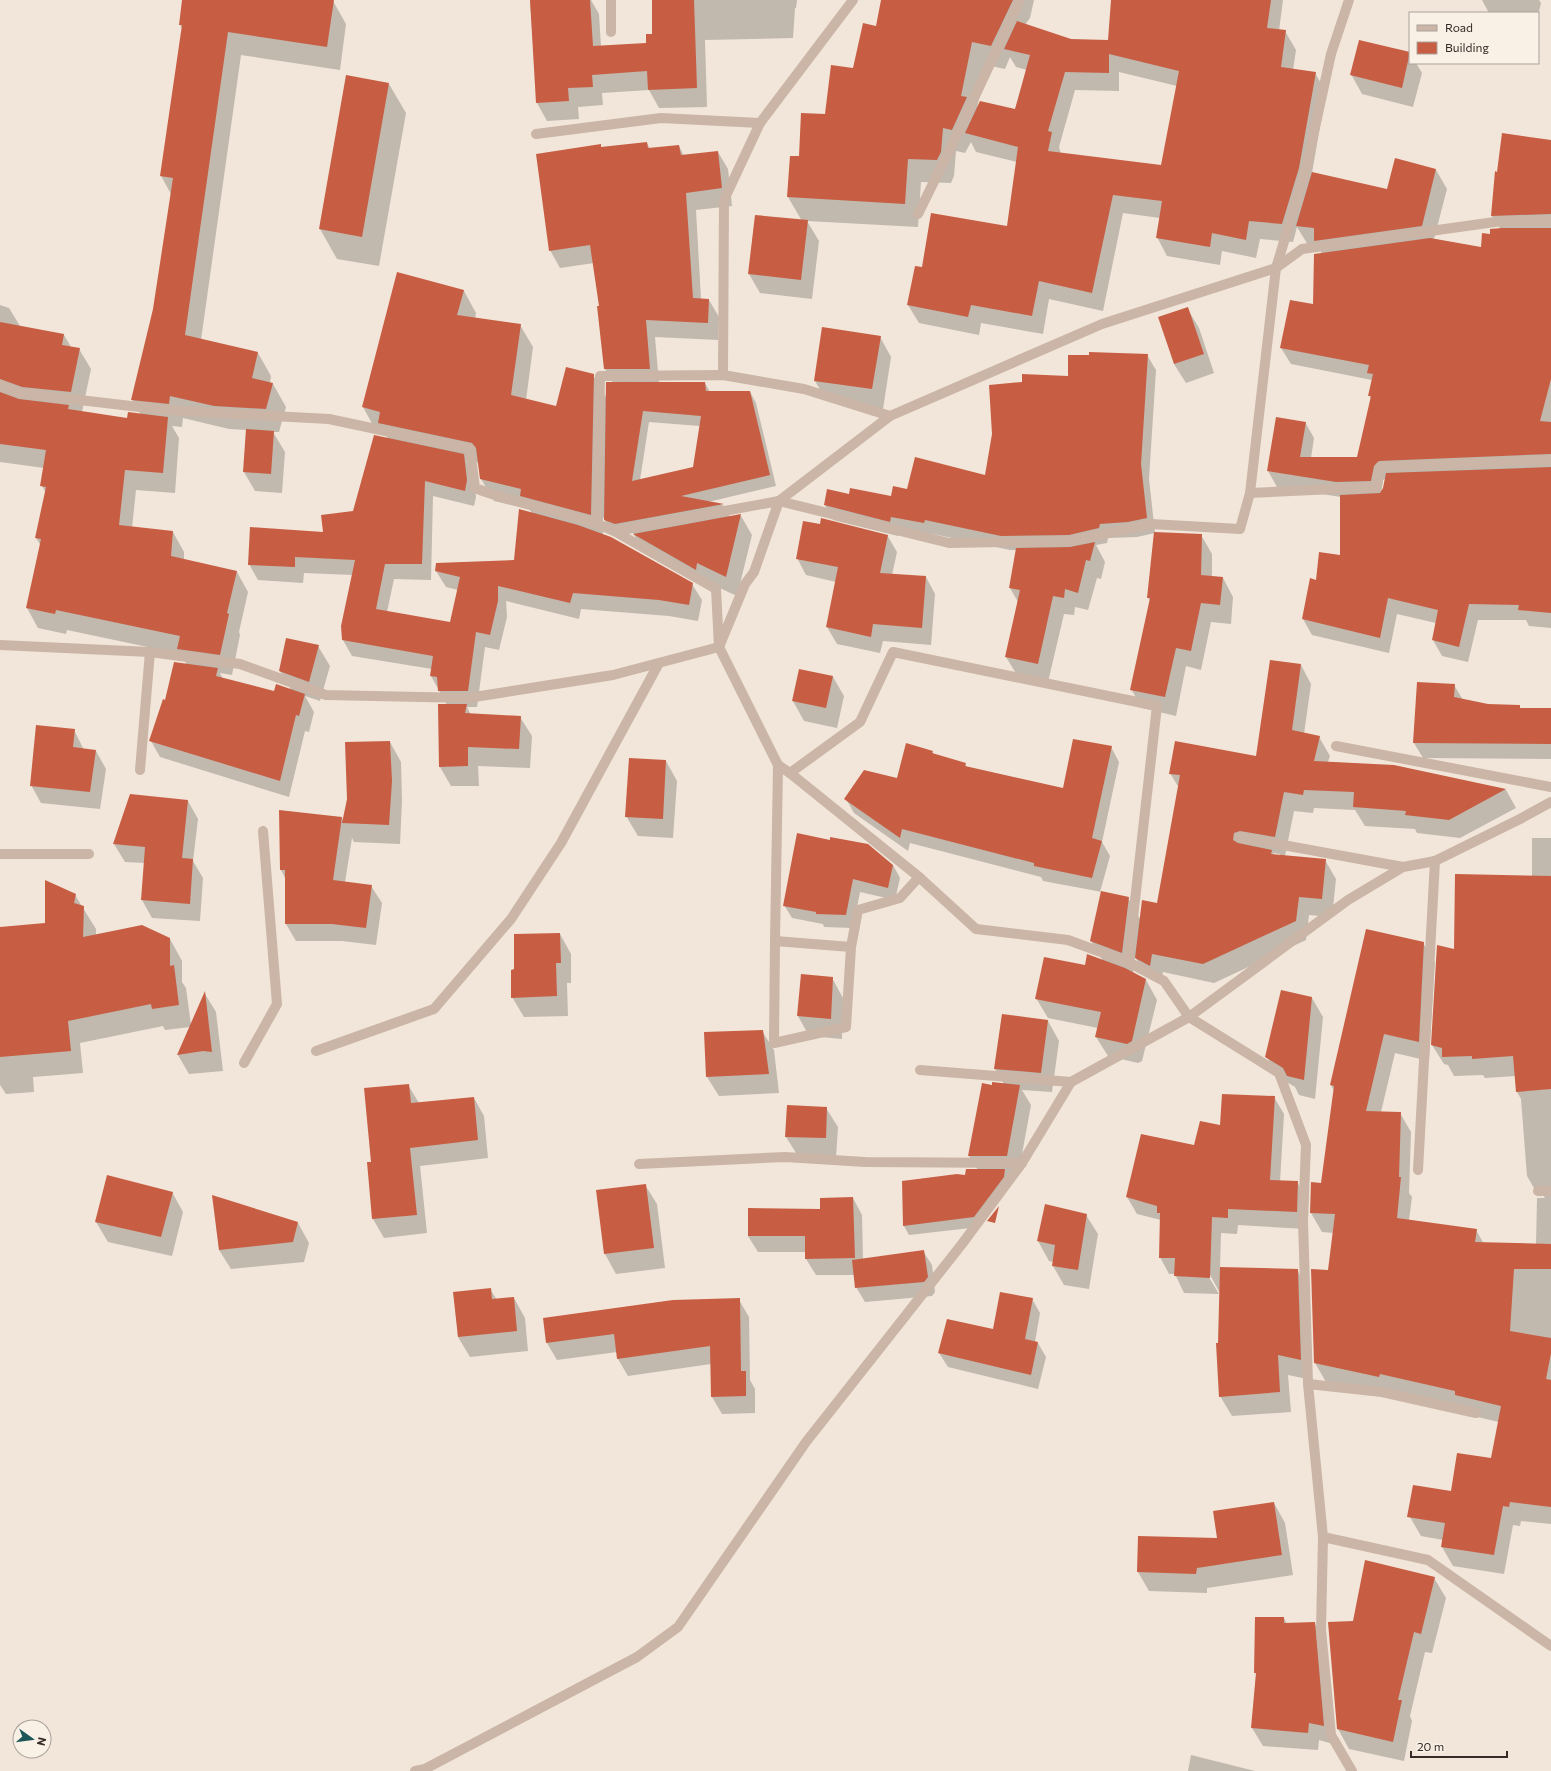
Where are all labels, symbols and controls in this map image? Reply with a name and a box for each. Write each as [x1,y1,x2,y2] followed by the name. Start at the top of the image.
[1409,12,1539,64] legend
[1445,20,1473,34] text: Road
[1445,40,1489,54] text: Building
[12,1719,52,1759] north arrow
[1411,1733,1507,1759] scale bar
[35,1736,49,1747] text: N
[1417,1739,1444,1753] text: 20 m

